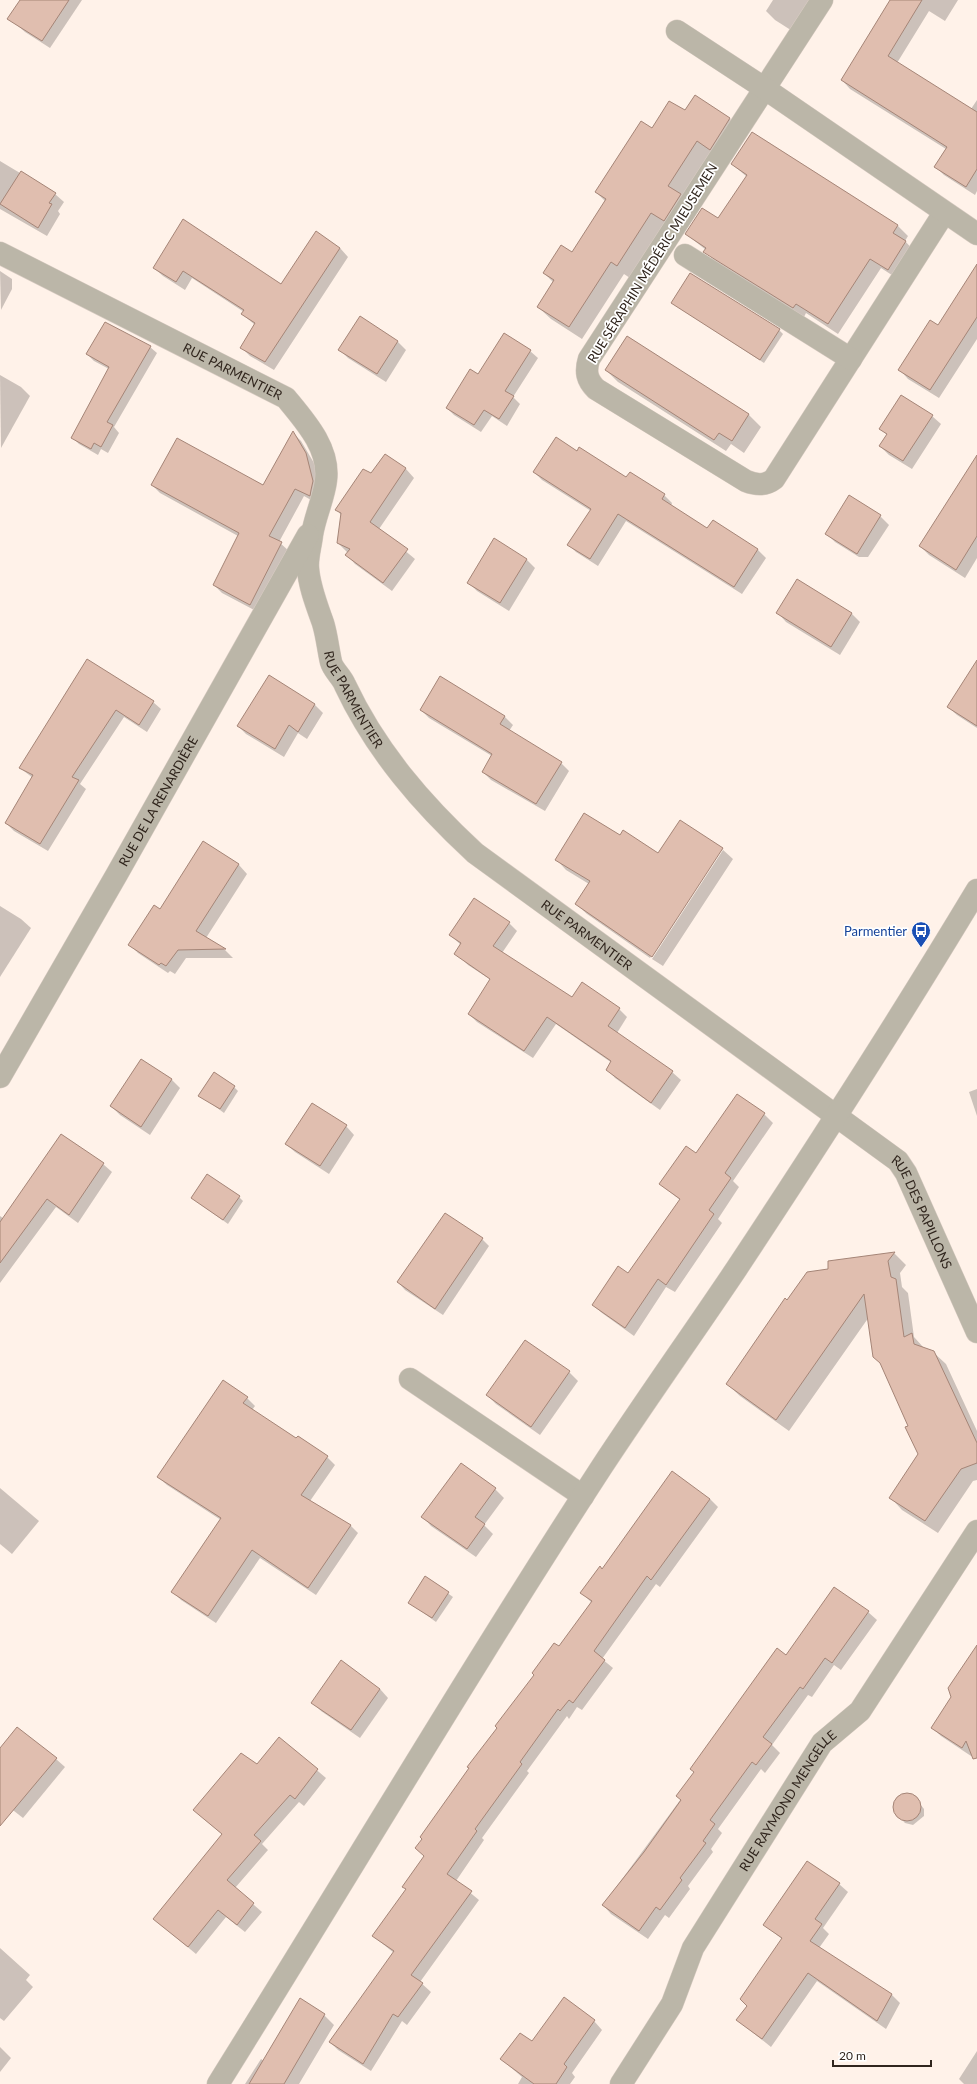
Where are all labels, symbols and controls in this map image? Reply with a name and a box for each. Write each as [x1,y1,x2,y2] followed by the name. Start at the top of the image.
[584,160,720,366] street label: RUE SÉRAPHIN MÉDÉRIC MIEUSEMEN
[180,339,286,403] street label: RUE PARMENTIER
[321,649,387,752] street label: RUE PARMENTIER
[115,733,201,869] street label: RUE DE LA RENARDIÈRE
[538,896,636,974] street label: RUE PARMENTIER
[910,920,932,948] bus stop icon: Parmentier
[844,923,907,939] place label: Parmentier
[889,1151,956,1271] street label: RUE DES PAPILLONS
[735,1727,839,1874] street label: RUE RAYMOND MENGELLE
[833,2042,931,2068] scale bar
[839,2048,866,2063] text: 20 m

